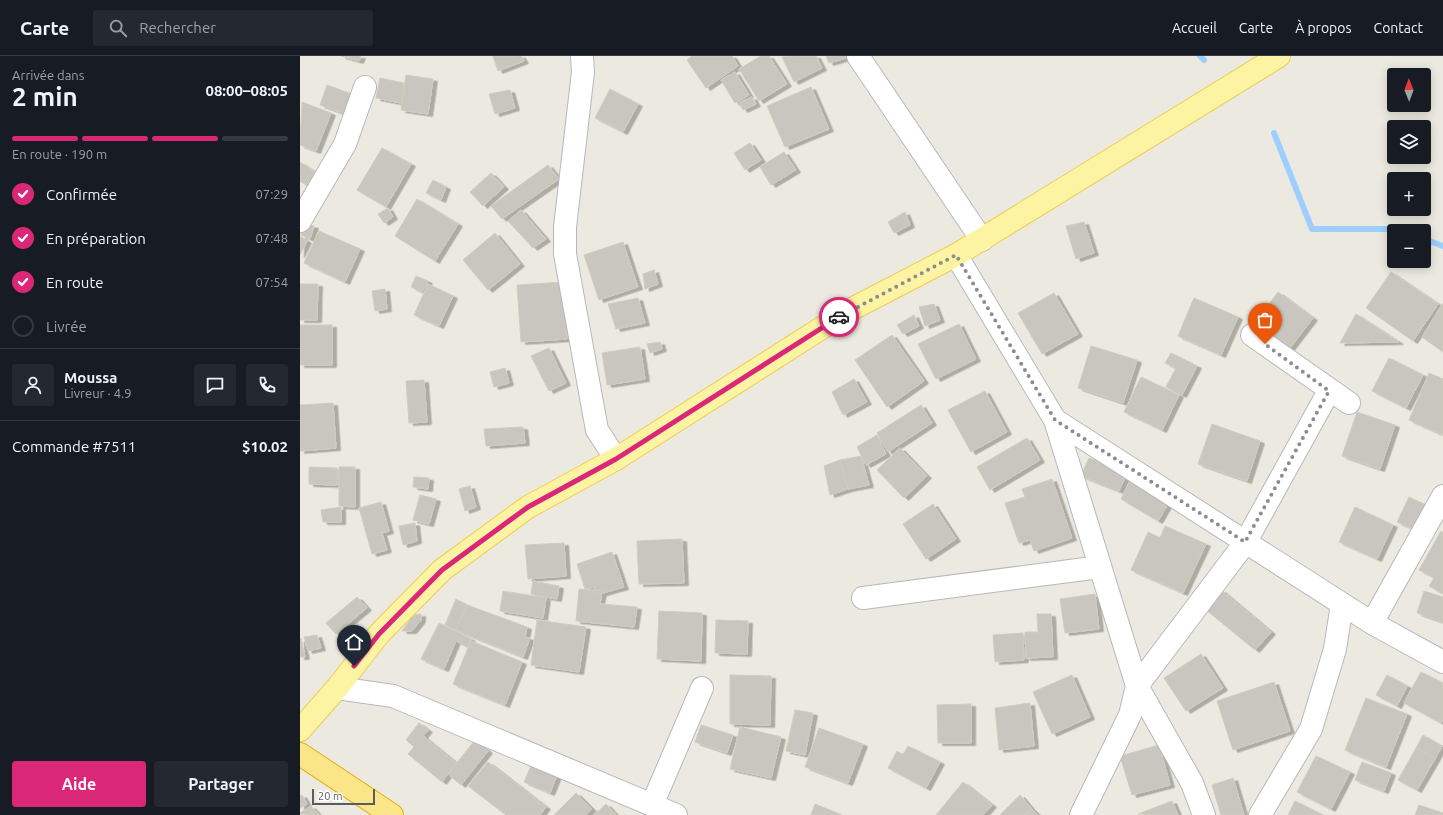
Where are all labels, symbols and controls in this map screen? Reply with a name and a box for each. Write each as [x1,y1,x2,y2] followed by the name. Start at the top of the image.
[93,10,373,46] search box
[20,17,69,39] text: Carte
[107,17,129,39] icon: search
[139,19,216,36] text: Rechercher
[1172,20,1217,36] text: Accueil
[1239,20,1273,36] text: Carte
[1295,20,1352,36] text: À propos
[1374,20,1423,36] text: Contact
[12,68,84,82] text: Arrivée dans
[1387,68,1431,112] north arrow
[1387,68,1431,268] map controls
[12,82,78,111] text: 2 min
[205,82,288,99] text: 08:00–08:05
[1387,120,1431,164] button: layers
[12,147,107,161] text: En route · 190 m
[1387,172,1431,216] button: +
[12,183,34,205] icon: check
[46,186,117,203] text: Confirmée
[255,187,288,201] text: 07:29
[1387,224,1431,268] button: −
[12,227,34,249] icon: check
[46,230,146,247] text: En préparation
[255,231,288,245] text: 07:48
[12,271,34,293] icon: check
[46,274,104,291] text: En route
[255,275,288,289] text: 07:54
[819,297,859,337] courier
[1248,303,1282,344] pin
[828,306,850,328] icon: car
[1254,309,1276,331] icon: bag
[46,318,87,335] text: Livrée
[12,364,54,406] button: person
[194,364,236,406] button: chat
[246,364,288,406] button: phone
[64,369,117,386] text: Moussa
[64,386,132,400] text: Livreur · 4.9
[12,438,136,455] text: Commande #7511
[242,438,288,455] text: $10.02
[337,625,371,666] pin
[343,631,365,653] icon: home
[12,761,146,807] button: Aide
[154,761,288,807] button: Partager
[312,787,375,806] scale bar
[318,790,342,802] text: 20 m

